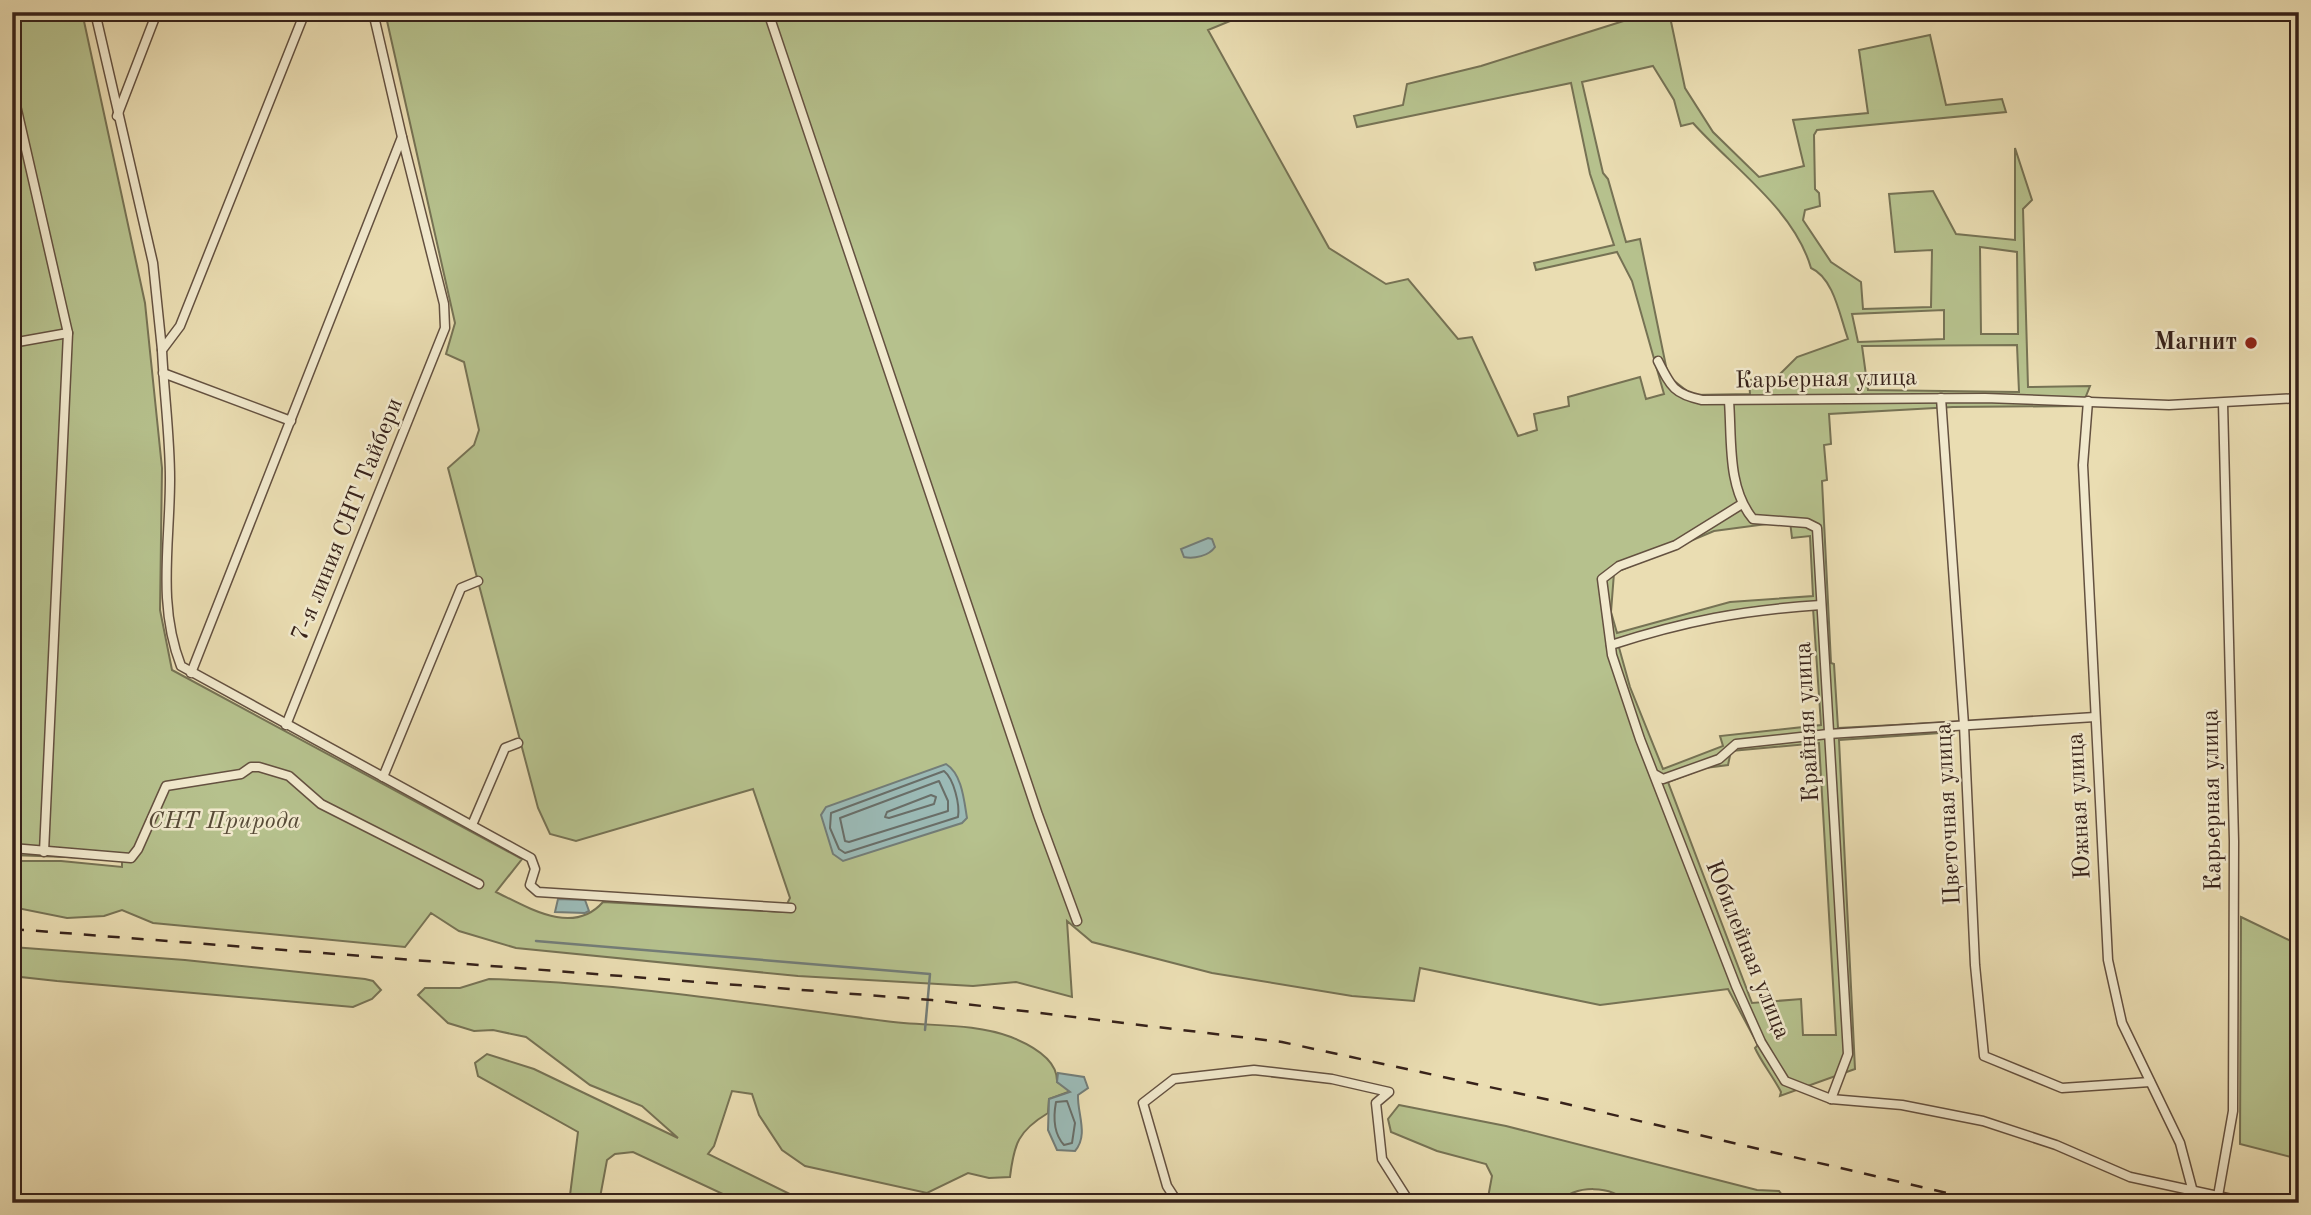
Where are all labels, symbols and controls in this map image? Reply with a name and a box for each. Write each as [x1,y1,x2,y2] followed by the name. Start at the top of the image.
[2154,331,2237,355] place label: Магнит
[2243,335,2259,351] marker: Магнит
[1735,366,1917,394] street label: Карьерная улица
[288,395,408,645] street label: 7-я линия СНТ Тайбери
[1792,641,1824,803] street label: Крайняя улица
[2199,709,2227,891] street label: Карьерная улица
[1932,722,1966,906] street label: Цветочная улица
[2064,732,2096,880] street label: Южная улица
[148,810,301,834] park label: СНТ Природа
[1700,857,1794,1043] street label: Юбилейная улица

